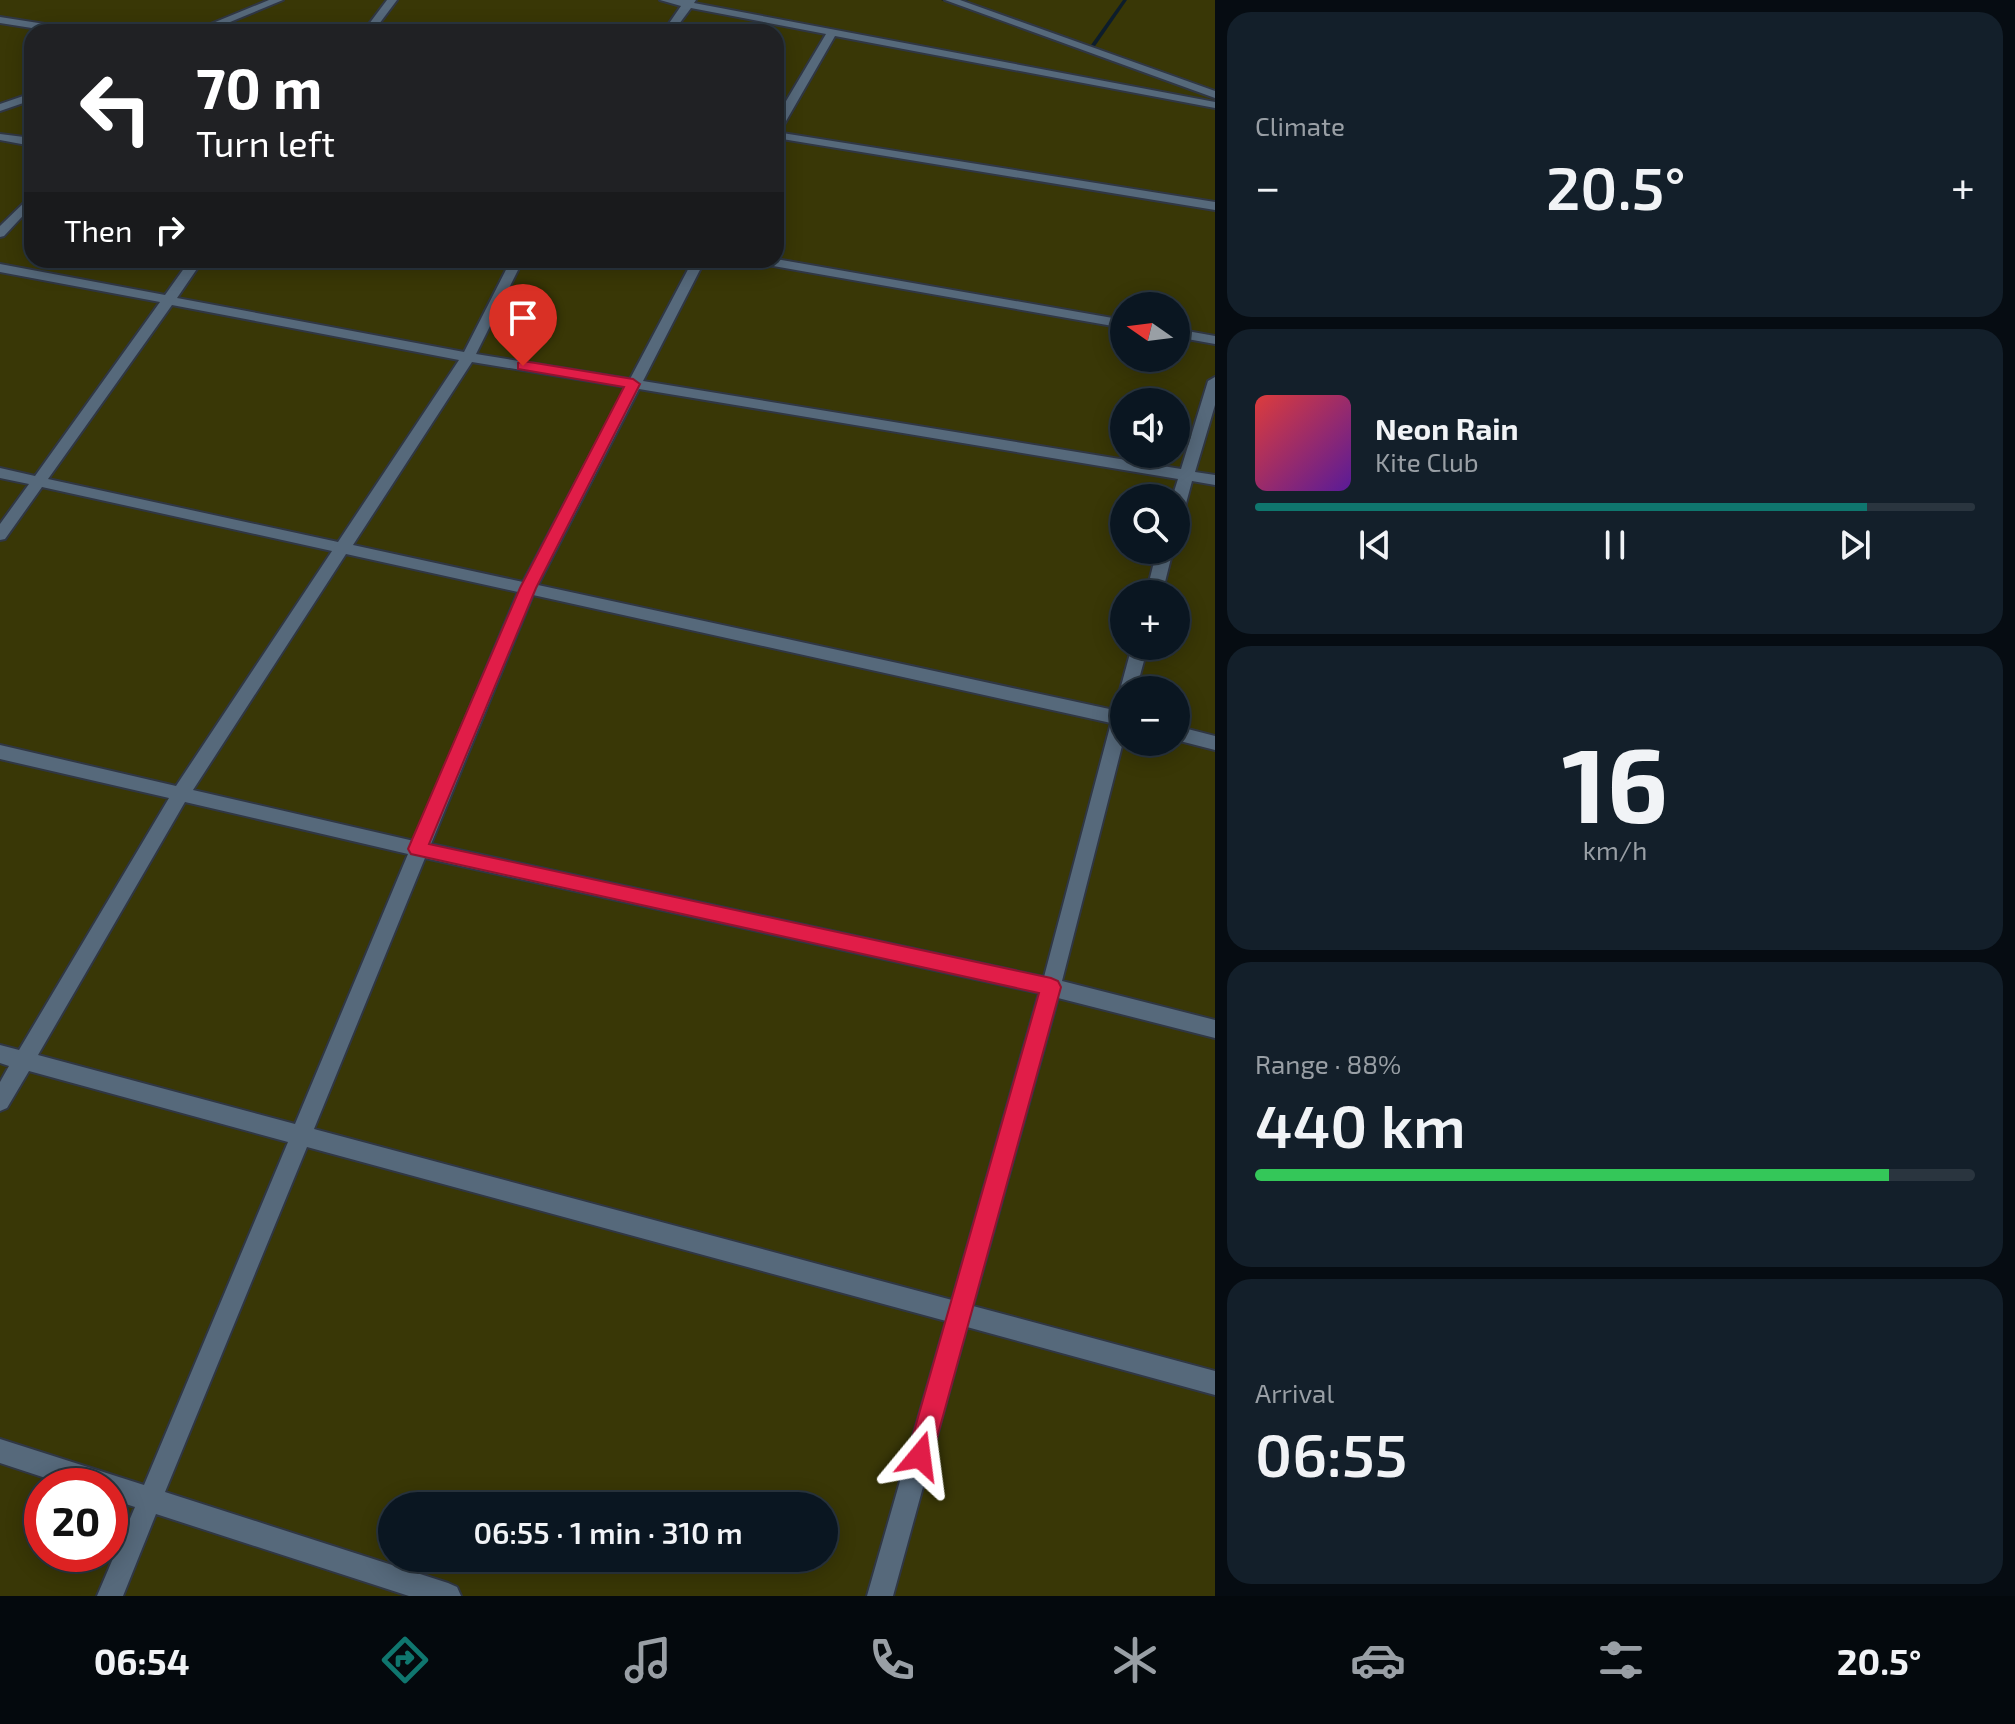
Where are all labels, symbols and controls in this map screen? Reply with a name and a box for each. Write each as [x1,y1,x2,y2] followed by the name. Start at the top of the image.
[196,53,322,120] text: 70 m
[64,56,168,160] icon: left
[1255,110,1345,141] text: Climate
[196,121,335,164] text: Turn left
[1546,150,1686,222] text: 20.5°
[1255,159,1281,212] text: −
[1951,159,1975,212] text: +
[148,208,192,252] icon: right
[64,212,132,248] text: Then
[489,284,557,366] pin
[1110,292,1190,372] north arrow
[1110,292,1190,756] map controls
[501,296,545,340] icon: arrive
[1110,388,1190,468] button: sound
[1375,410,1519,446] text: Neon Rain
[1375,446,1479,477] text: Kite Club
[1110,484,1190,564] button: search
[1353,523,1397,567] icon: previous
[1593,523,1637,567] icon: pause
[1833,523,1877,567] icon: next
[1110,580,1190,660] button: +
[1110,676,1190,756] button: −
[1562,719,1668,844] text: 16
[1583,834,1647,865] text: km/h
[1255,1048,1401,1079] text: Range · 88%
[1255,1088,1466,1160] text: 440 km
[1255,1377,1334,1408] text: Arrival
[878,1414,962,1498] position arrow
[1255,1417,1407,1489] text: 06:55
[24,1468,128,1572] speed limit sign: 20
[473,1514,743,1550] text: 06:55 · 1 min · 310 m
[377,1632,433,1688] icon: directions
[620,1632,676,1688] icon: music
[864,1632,920,1688] icon: phone
[1107,1632,1163,1688] icon: climate
[1350,1632,1406,1688] icon: car
[1593,1632,1649,1688] icon: filters
[94,1639,190,1682] text: 06:54
[1837,1639,1921,1682] text: 20.5°

